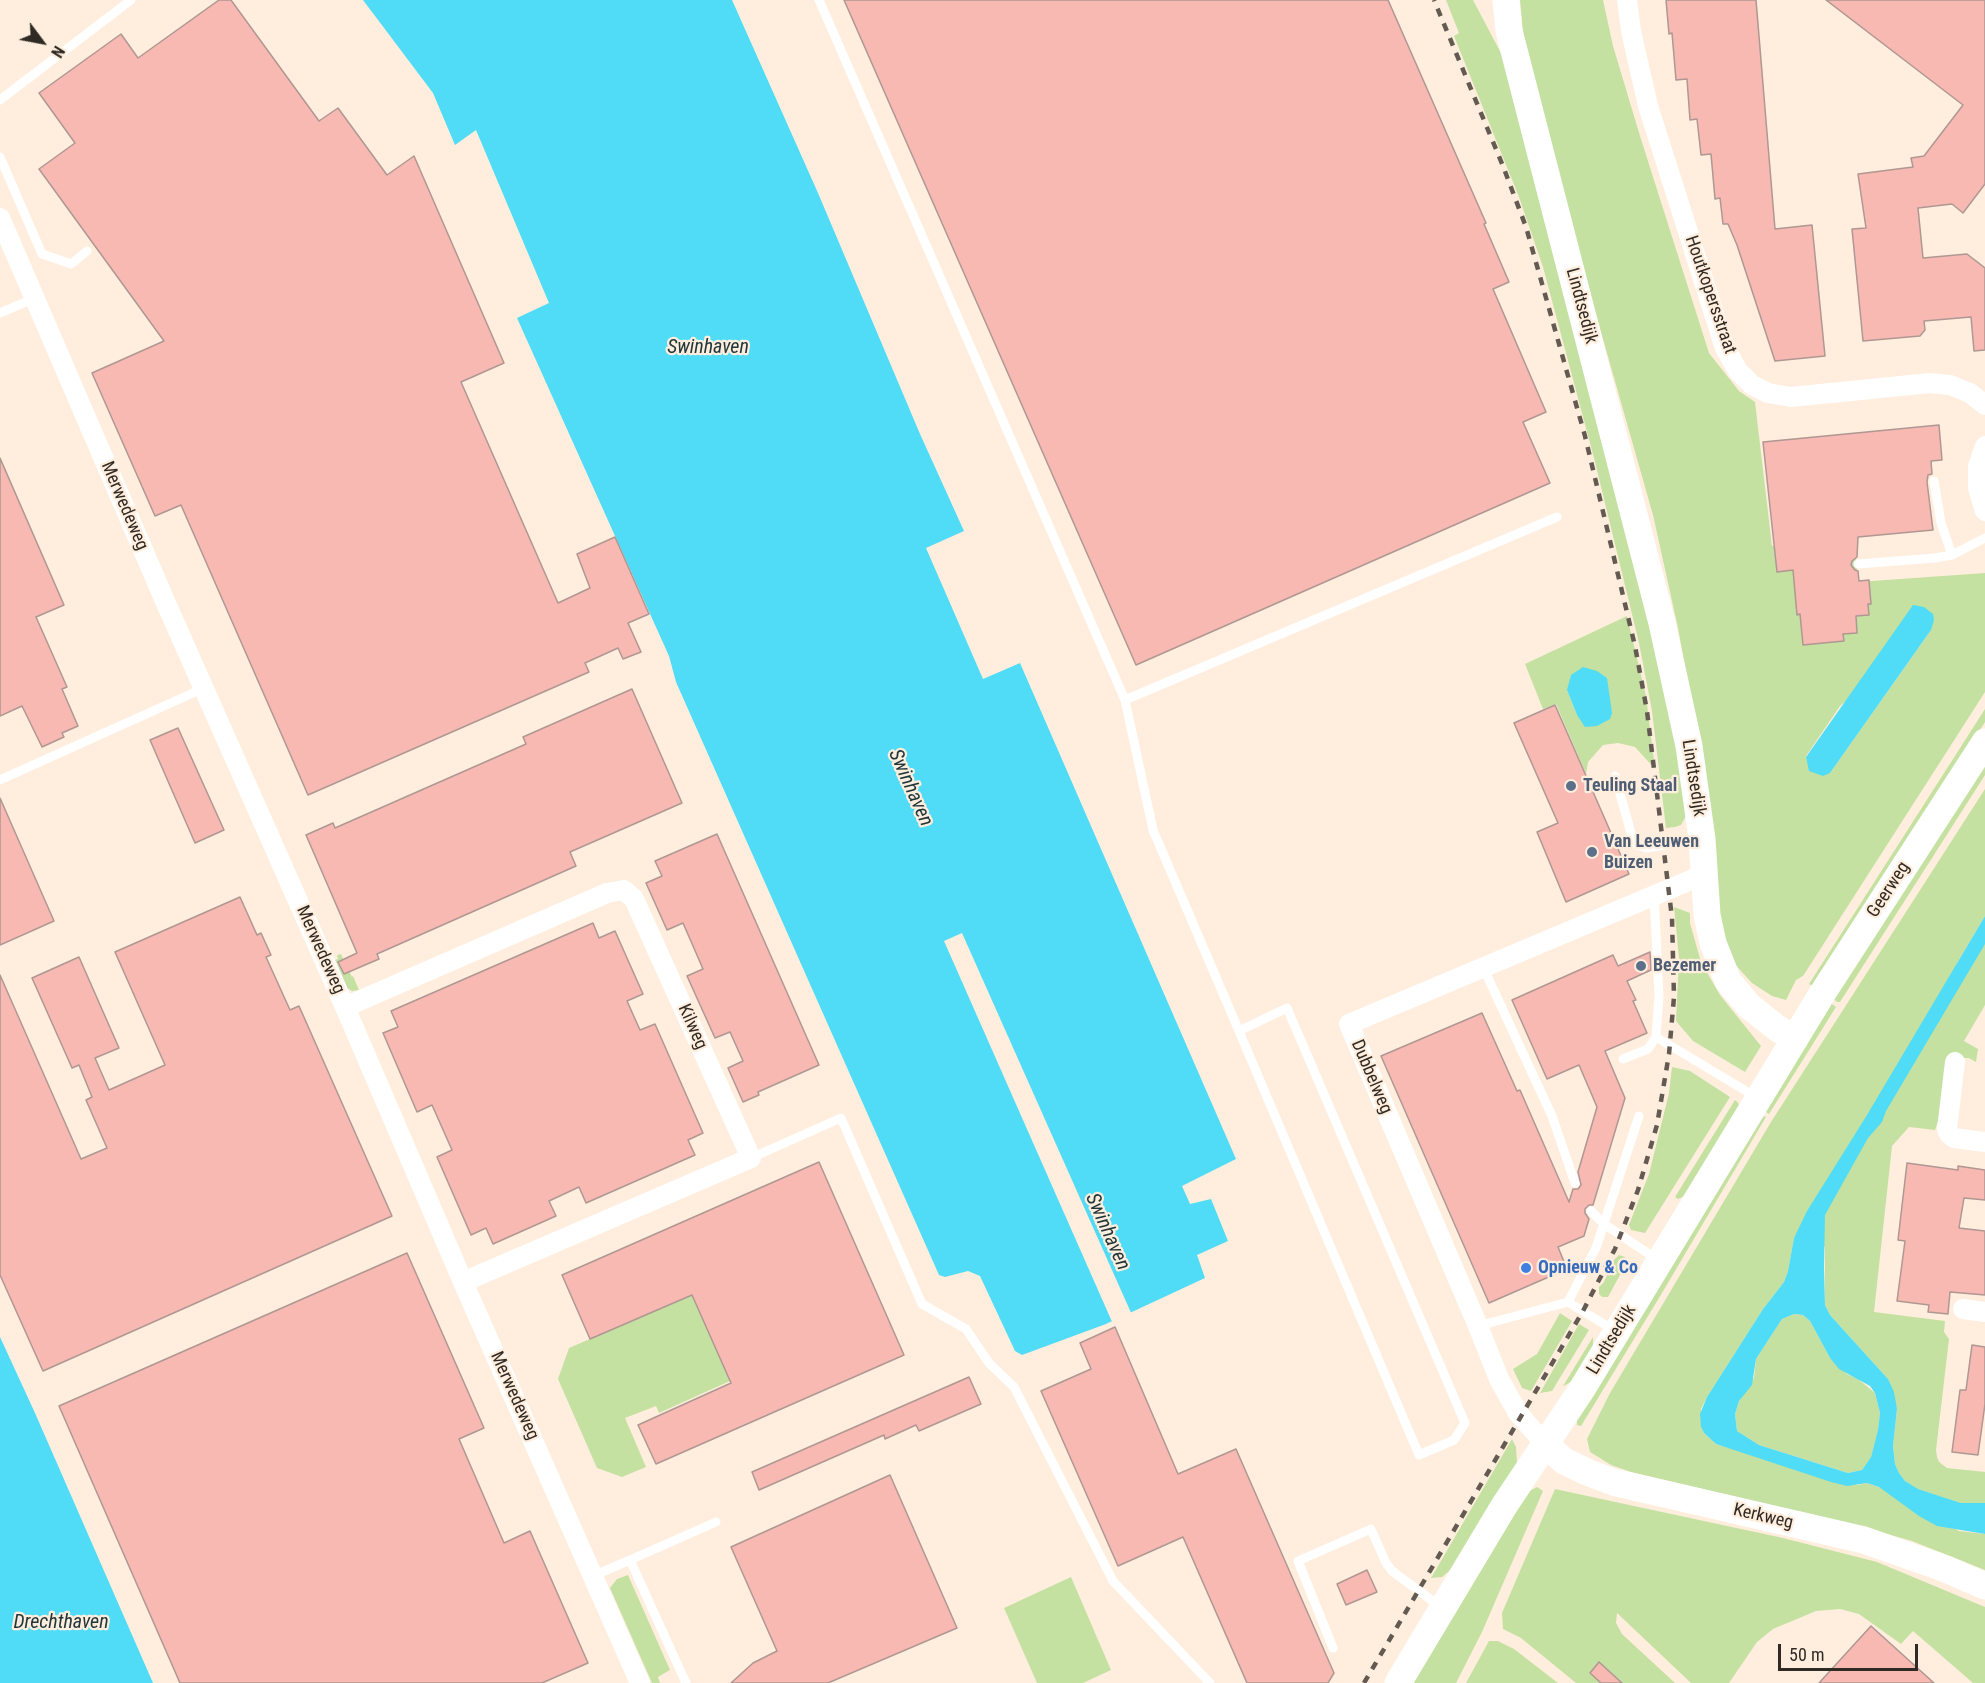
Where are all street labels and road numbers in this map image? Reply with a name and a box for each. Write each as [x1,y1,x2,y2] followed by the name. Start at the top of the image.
[1680,233,1740,357] street label: Houtkopersstraat
[1561,266,1601,346] street label: Lindtsedijk
[96,458,152,554] street label: Merwedeweg
[1676,738,1710,818] street label: Lindtsedijk
[1863,858,1915,922] street label: Geerweg
[291,903,349,997] street label: Merwedeweg
[673,1001,711,1053] street label: Kilweg
[1346,1037,1396,1117] street label: Dubbelweg
[1583,1301,1641,1379] street label: Lindtsedijk
[485,1349,543,1443] street label: Merwedeweg
[1731,1500,1795,1534] street label: Kerkweg

